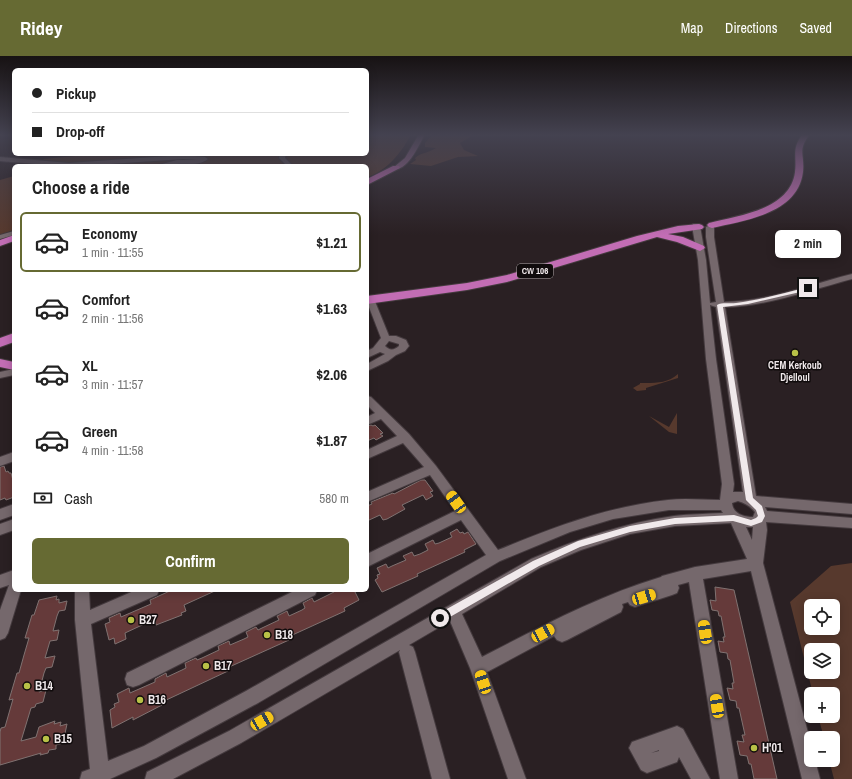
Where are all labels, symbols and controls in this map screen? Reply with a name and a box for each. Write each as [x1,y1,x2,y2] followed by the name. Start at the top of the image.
[20,15,62,41] text: Ridey
[681,19,703,37] text: Map
[725,19,777,37] text: Directions
[799,19,832,37] text: Saved
[56,83,96,104] text: Pickup
[56,121,105,142] text: Drop-off
[32,175,130,200] text: Choose a ride
[82,223,137,244] text: Economy
[34,224,70,260] icon: car
[775,230,841,258] callout: 2 min
[316,232,347,253] text: $1.21
[794,235,822,252] text: 2 min
[82,244,143,261] text: 1 min · 11:55
[517,264,553,278] road number: CW 106
[799,279,817,297] route end
[82,289,130,310] text: Comfort
[34,290,70,326] icon: car
[316,298,347,319] text: $1.63
[82,310,143,327] text: 2 min · 11:56
[790,348,800,358] marker: CEM Kerkoub Djelloul
[82,355,98,376] text: XL
[34,356,70,392] icon: car
[768,359,822,384] place label: CEM Kerkoub Djelloul
[316,364,347,385] text: $2.06
[82,376,143,393] text: 3 min · 11:57
[82,421,118,442] text: Green
[34,422,70,458] icon: car
[316,430,347,451] text: $1.87
[82,442,143,459] text: 4 min · 11:58
[32,487,54,509] icon: cash
[64,488,93,509] text: Cash
[444,489,468,515] car
[319,490,349,507] text: 580 m
[32,538,349,584] button: Confirm
[631,588,657,606] car
[804,599,840,767] map controls
[804,599,840,635] button: locate
[431,609,449,627] route start
[139,612,158,628] place label: B27
[126,615,136,625] marker: B27
[697,619,713,645] car
[530,622,556,644] car
[275,627,294,643] place label: B18
[262,630,272,640] marker: B18
[804,643,840,679] button: layers
[214,658,233,674] place label: B17
[201,661,211,671] marker: B17
[473,669,493,695] car
[35,678,54,694] place label: B14
[22,681,32,691] marker: B14
[804,687,840,723] button: +
[148,692,167,708] place label: B16
[709,693,725,719] car
[135,695,145,705] marker: B16
[249,710,275,732] car
[54,731,73,747] place label: B15
[804,731,840,767] button: −
[41,734,51,744] marker: B15
[762,740,783,756] place label: H'01
[749,743,759,753] marker: H'01

